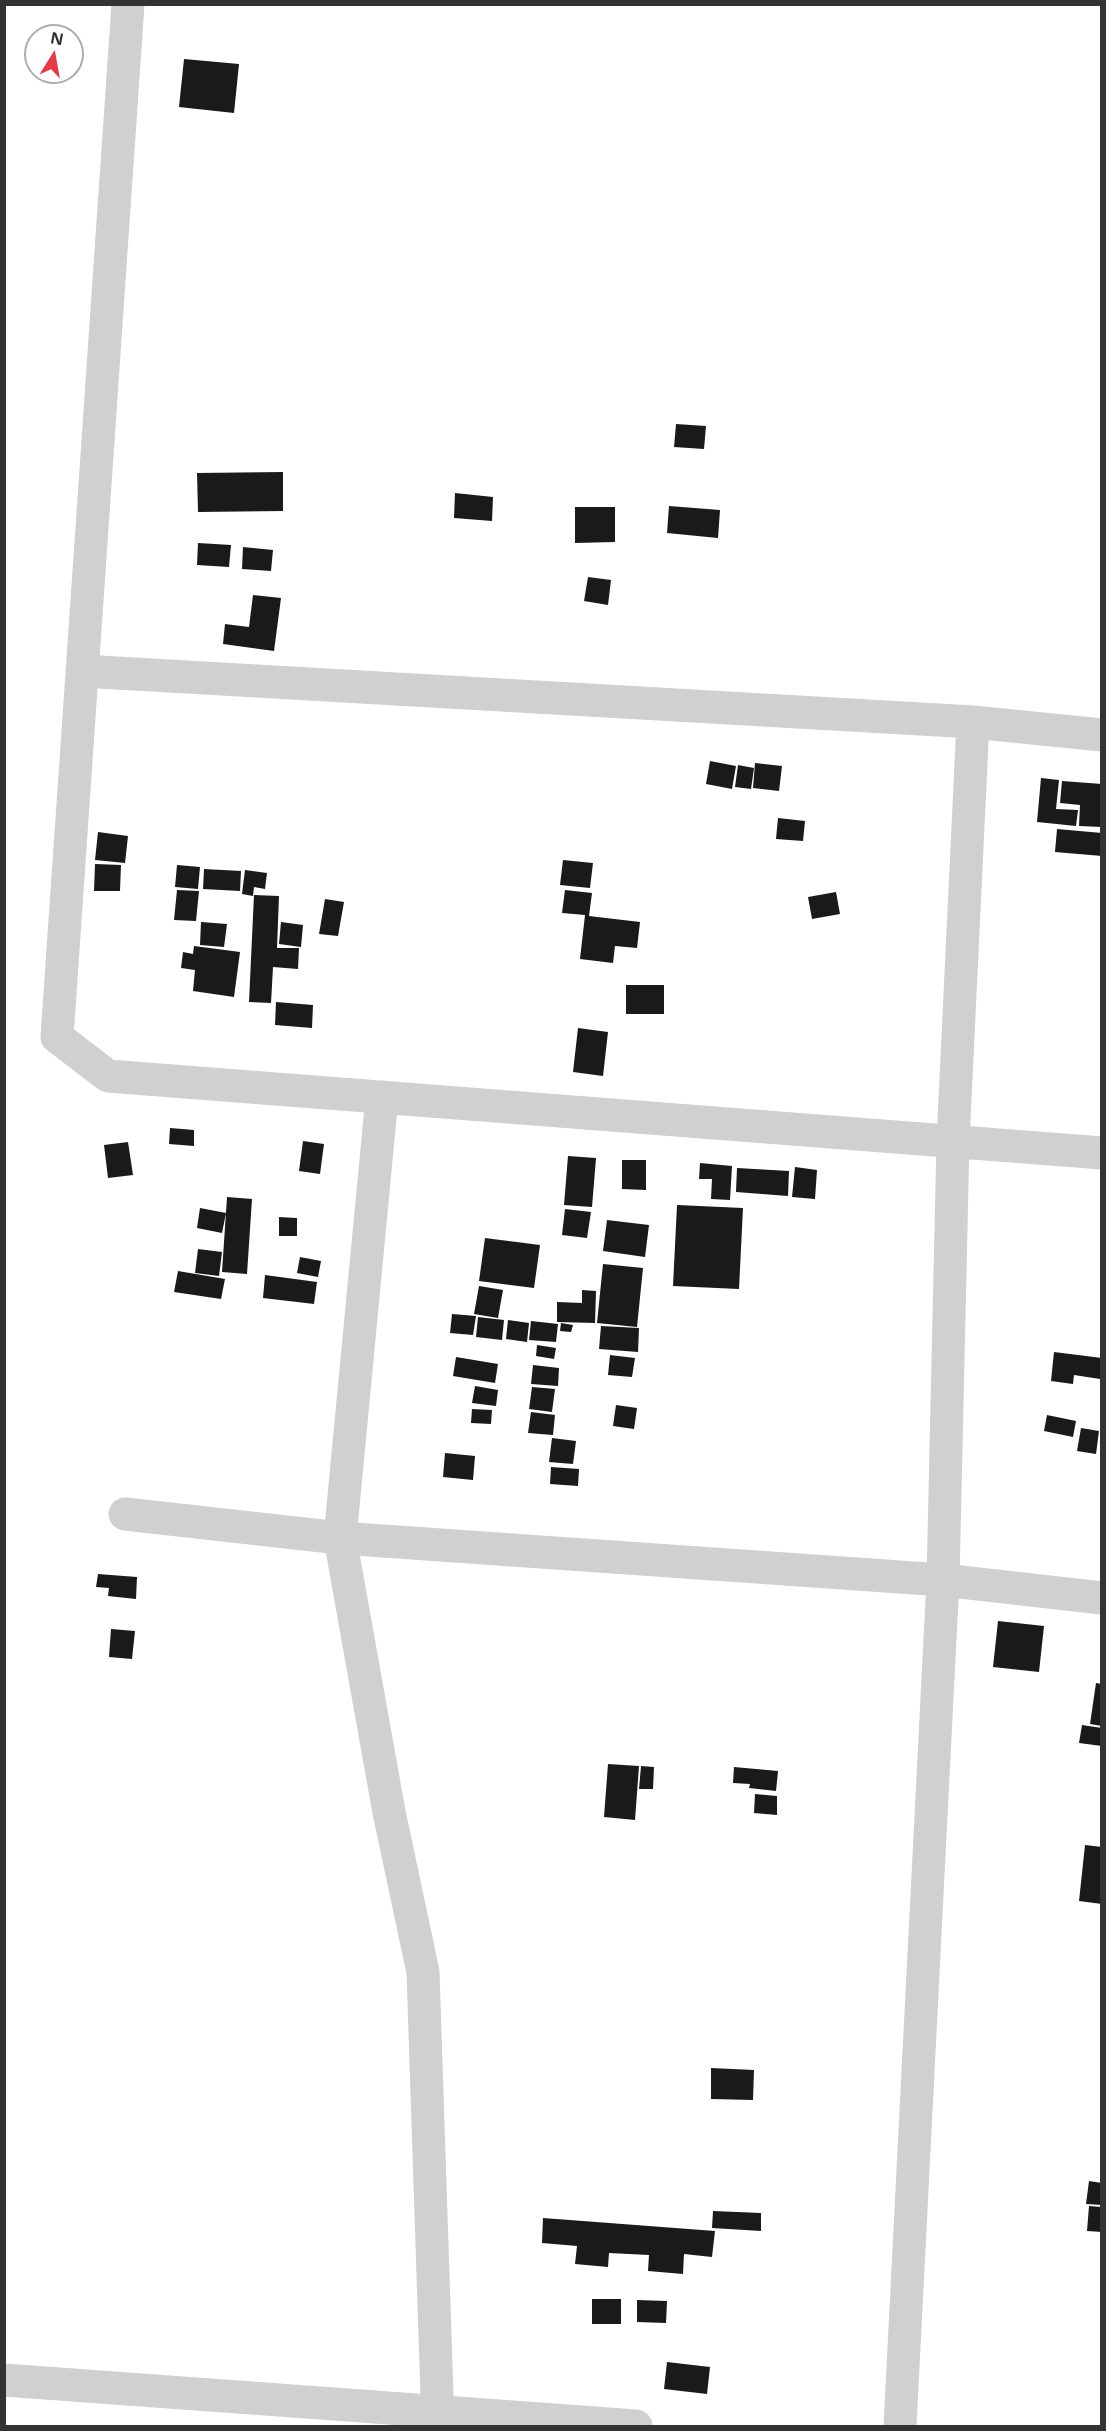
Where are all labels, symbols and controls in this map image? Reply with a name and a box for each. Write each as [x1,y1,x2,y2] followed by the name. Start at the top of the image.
[24,24,84,84] north arrow
[49,26,66,50] text: N

